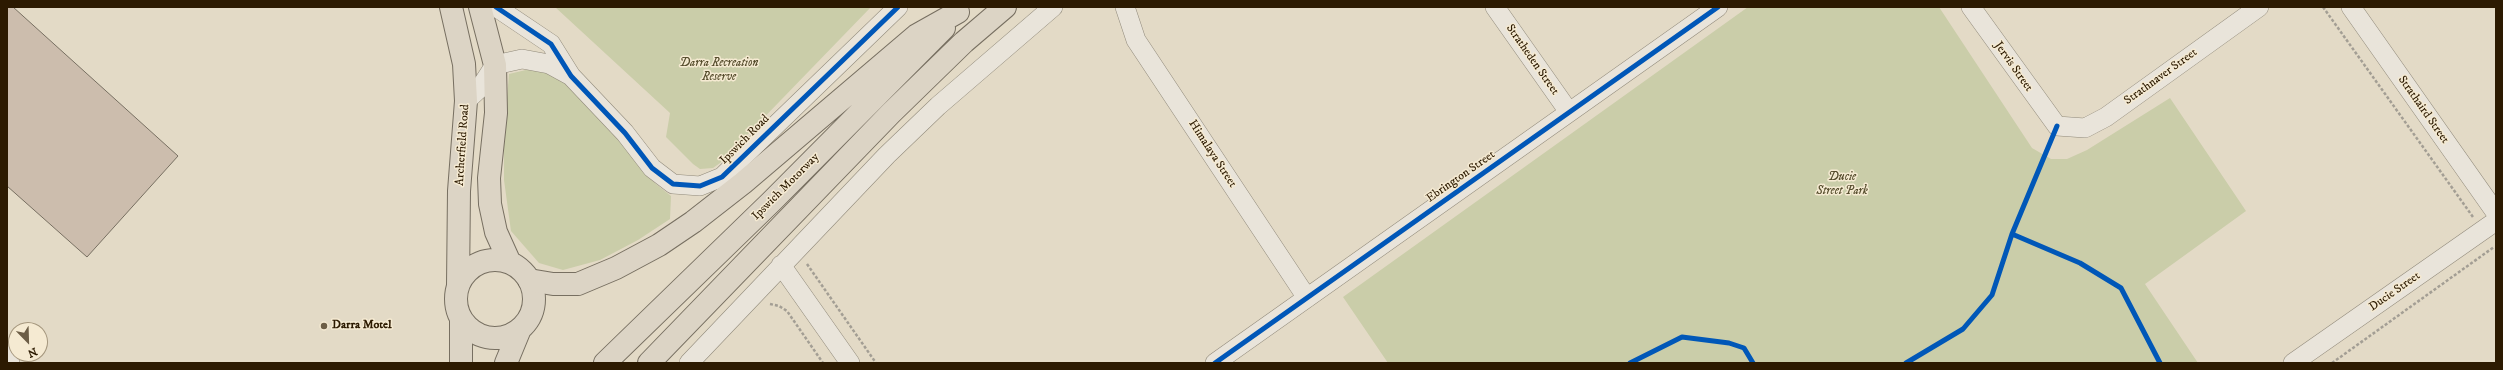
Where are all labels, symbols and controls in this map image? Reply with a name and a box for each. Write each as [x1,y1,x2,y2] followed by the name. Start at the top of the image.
[1502,22,1562,98] street label: Stratheden Street
[1991,39,2035,95] street label: Jervis Street
[2122,46,2200,108] street label: Strathnaver Street
[680,57,758,85] park label: Darra Recreation Reserve
[2394,73,2452,147] street label: Strathaird Street
[453,104,473,186] street label: Archerfield Road
[717,112,773,168] street label: Ipswich Road
[1185,118,1239,190] street label: Himalaya Street
[1424,148,1498,206] street label: Ebrington Street
[749,150,823,224] street label: Ipswich Motorway
[1816,171,1868,199] park label: Ducie Street Park
[2367,269,2423,315] street label: Ducie Street
[332,319,392,333] place label: Darra Motel
[319,321,329,331] marker: Darra Motel
[8,322,48,362] north arrow
[25,344,39,360] text: N

